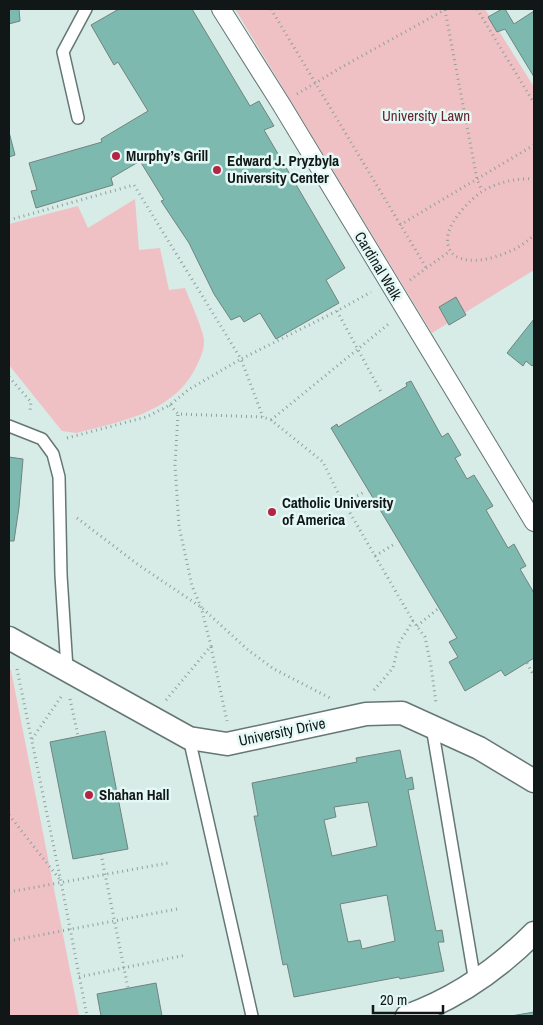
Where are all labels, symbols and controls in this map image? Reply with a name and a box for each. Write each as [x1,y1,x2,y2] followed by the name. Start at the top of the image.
[382,105,470,126] park label: University Lawn
[126,145,208,166] place label: Murphy’s Grill
[110,150,122,162] marker: Murphy’s Grill
[227,150,339,188] place label: Edward J. Pryzbyla University Center
[211,164,223,176] marker: Edward J. Pryzbyla University Center
[350,227,408,305] street label: Cardinal Walk
[282,492,394,530] place label: Catholic University of America
[266,506,278,518] marker: Catholic University of America
[237,712,327,751] street label: University Drive
[99,784,169,805] place label: Shahan Hall
[83,789,95,801] marker: Shahan Hall
[373,982,443,1014] scale bar
[380,989,407,1010] text: 20 m

